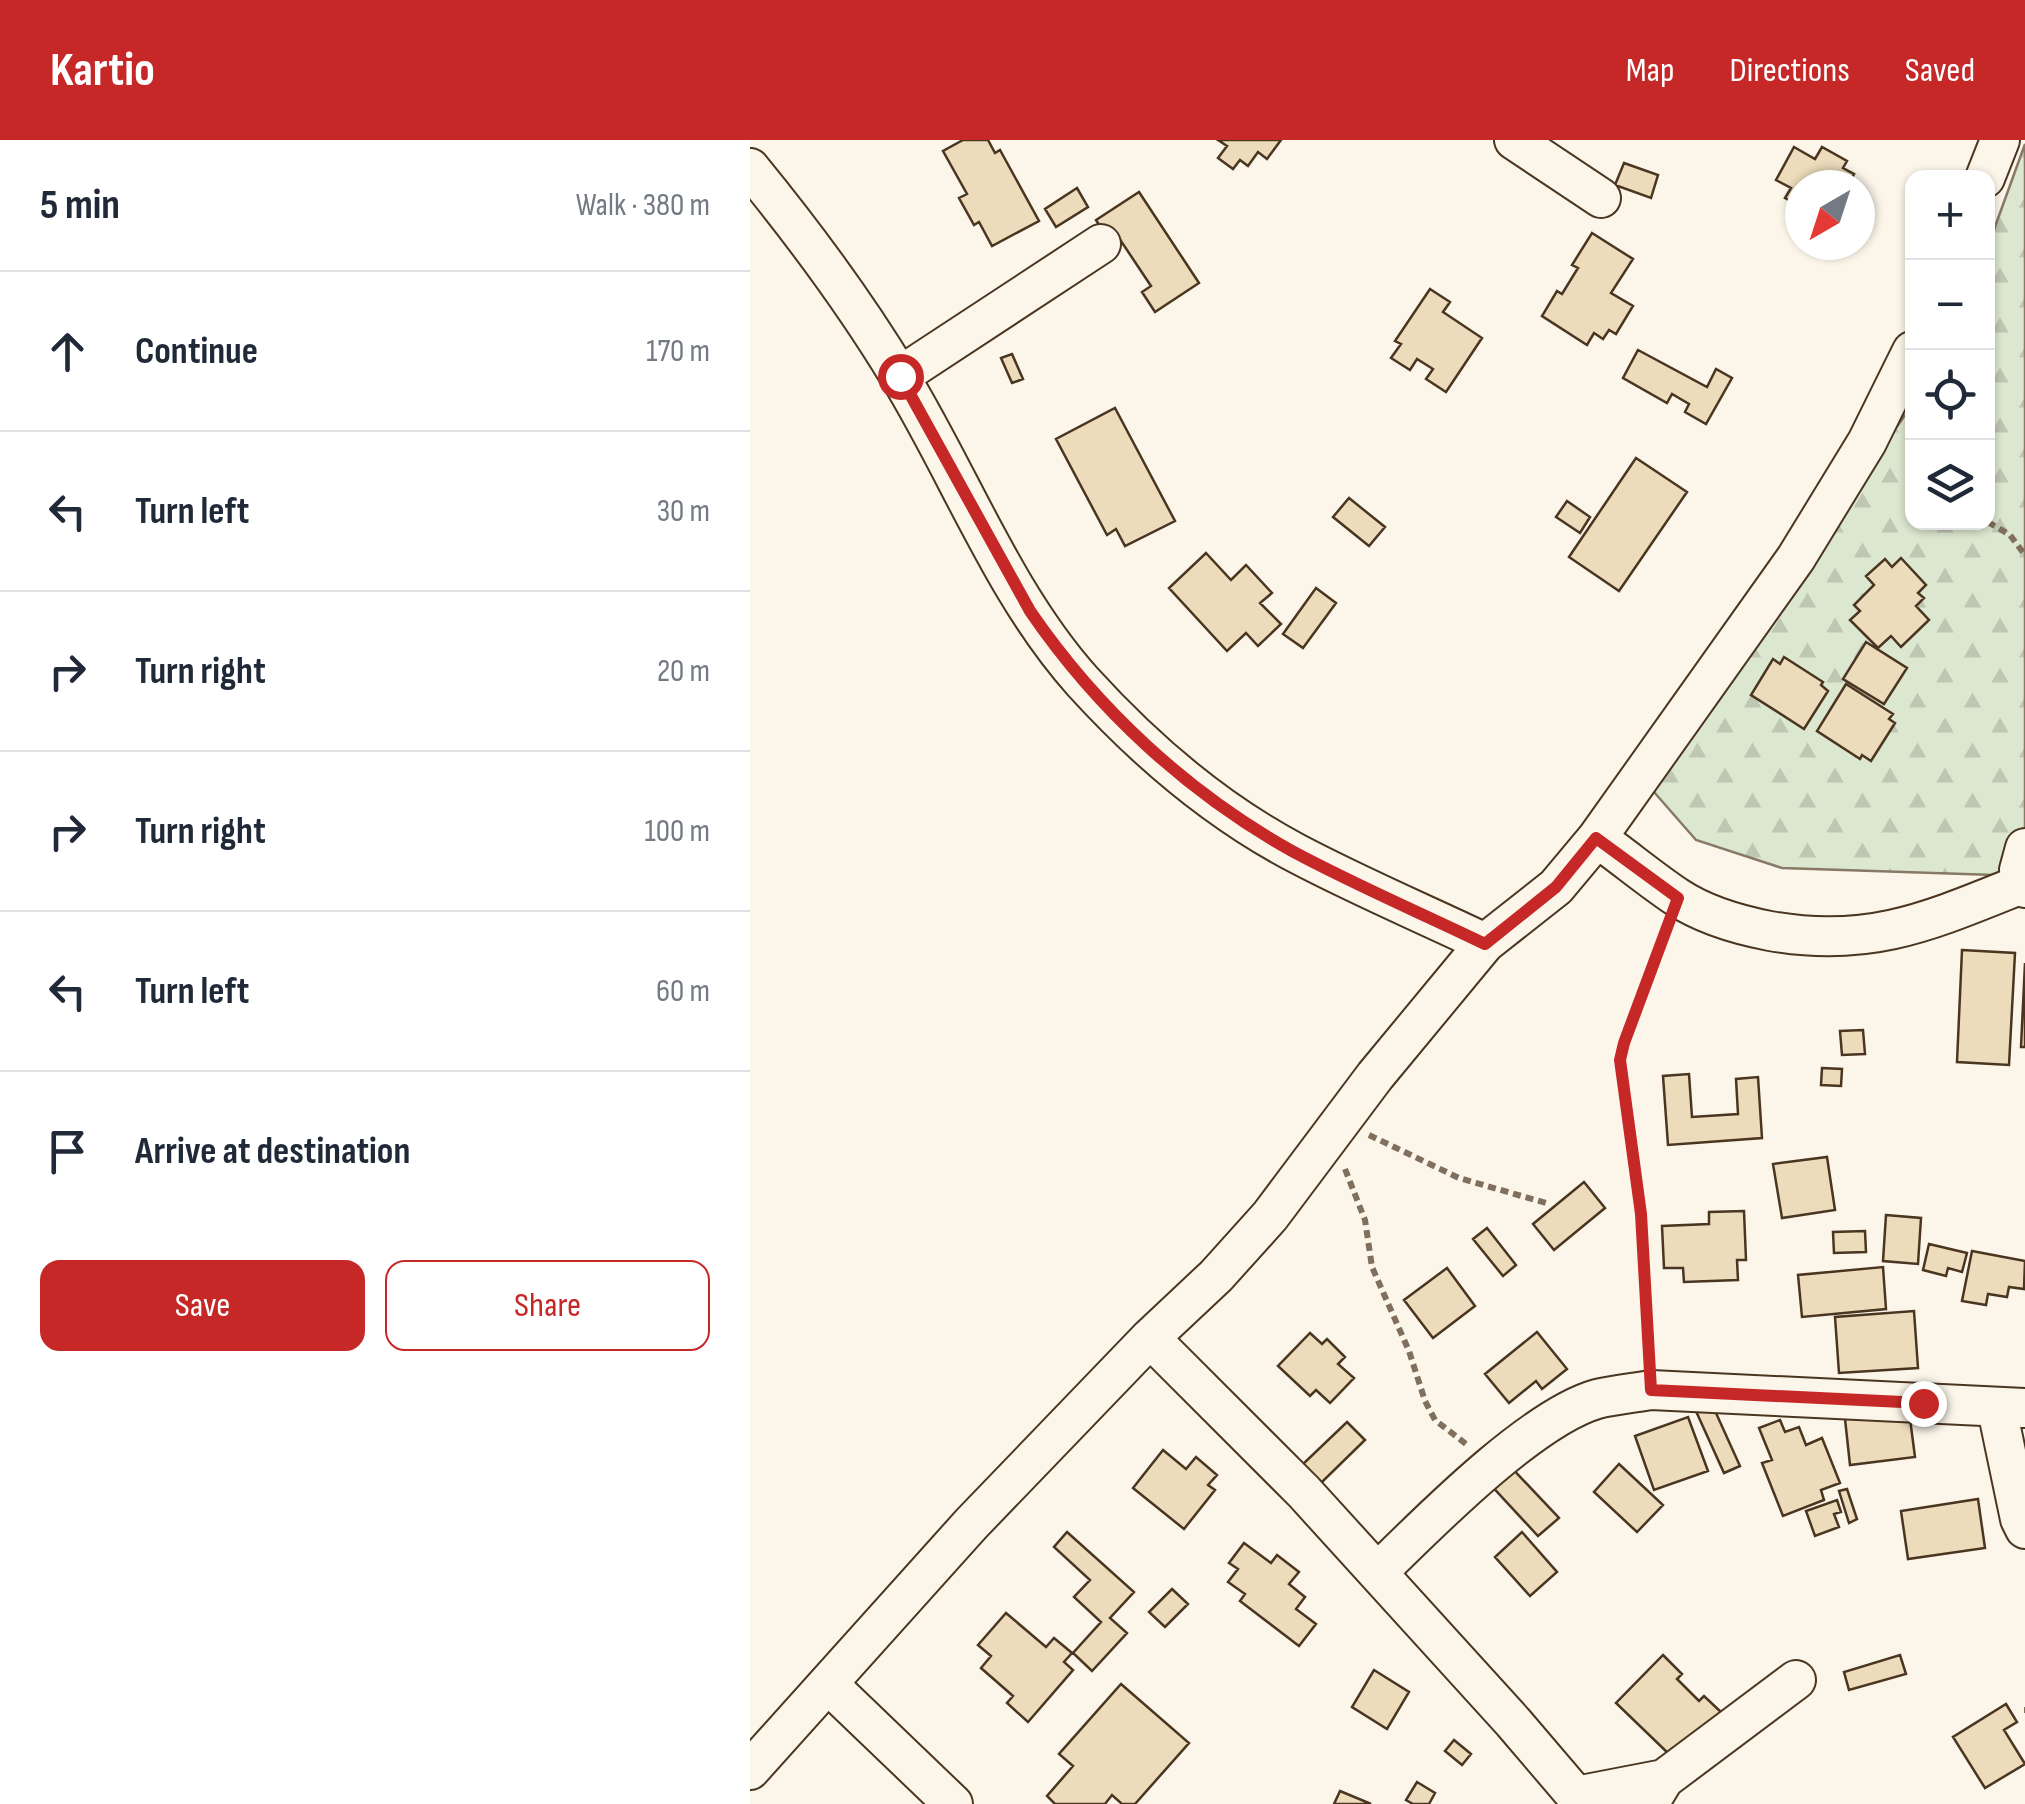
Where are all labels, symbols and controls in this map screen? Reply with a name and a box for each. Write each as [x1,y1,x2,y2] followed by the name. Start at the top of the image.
[50,42,155,99] text: Kartio
[1626,49,1675,92] text: Map
[1730,49,1850,92] text: Directions
[1905,49,1975,92] text: Saved
[1785,170,1875,260] north arrow
[1905,170,1995,530] map controls
[1905,170,1995,260] button: +
[40,180,120,231] text: 5 min
[576,186,710,225] text: Walk · 380 m
[1905,260,1995,350] button: −
[40,324,95,379] icon: ahead
[135,329,258,374] text: Continue
[646,332,710,371] text: 170 m
[1905,350,1995,440] button: locate
[878,354,924,400] route start
[1905,440,1995,530] button: layers
[40,484,95,539] icon: left
[135,489,249,534] text: Turn left
[657,492,710,531] text: 30 m
[40,644,95,699] icon: right
[135,649,266,694] text: Turn right
[657,652,710,691] text: 20 m
[40,804,95,859] icon: right
[135,809,266,854] text: Turn right
[645,812,710,851] text: 100 m
[40,964,95,1019] icon: left
[135,969,249,1014] text: Turn left
[656,972,710,1011] text: 60 m
[40,1124,95,1179] icon: arrive
[135,1129,410,1174] text: Arrive at destination
[40,1260,365,1351] button: Save
[385,1260,710,1351] button: Share
[1901,1381,1947,1427] route end

